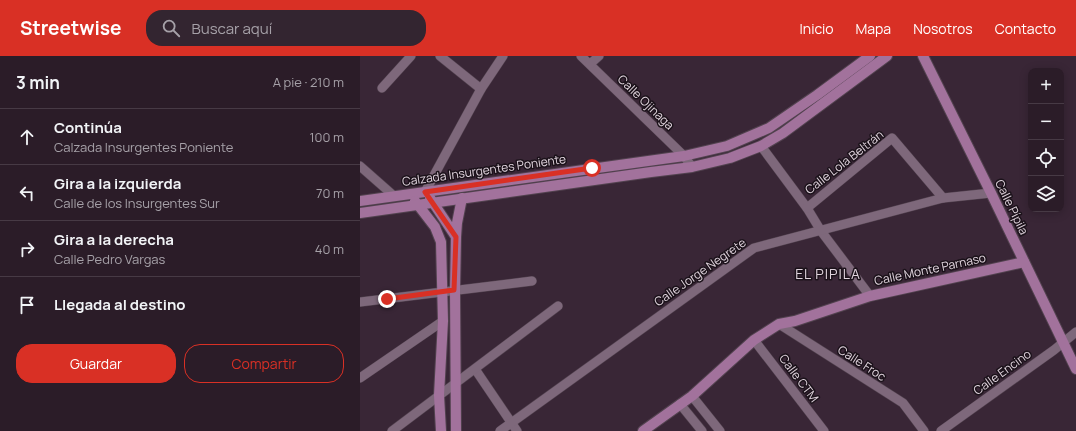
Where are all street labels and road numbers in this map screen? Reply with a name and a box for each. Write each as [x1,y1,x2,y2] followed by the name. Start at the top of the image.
[614,71,678,133] street label: Calle Ojinaga
[801,126,887,198] street label: Calle Lola Beltrán
[401,150,567,190] street label: Calzada Insurgentes Poniente
[991,176,1033,238] street label: Calle Pípila
[651,234,749,310] street label: Calle Jorge Negrete
[873,249,987,289] street label: Calle Monte Parnaso
[835,341,890,385] street label: Calle Froc
[970,345,1034,399] street label: Calle Encino
[775,350,823,406] street label: Calle CTM

